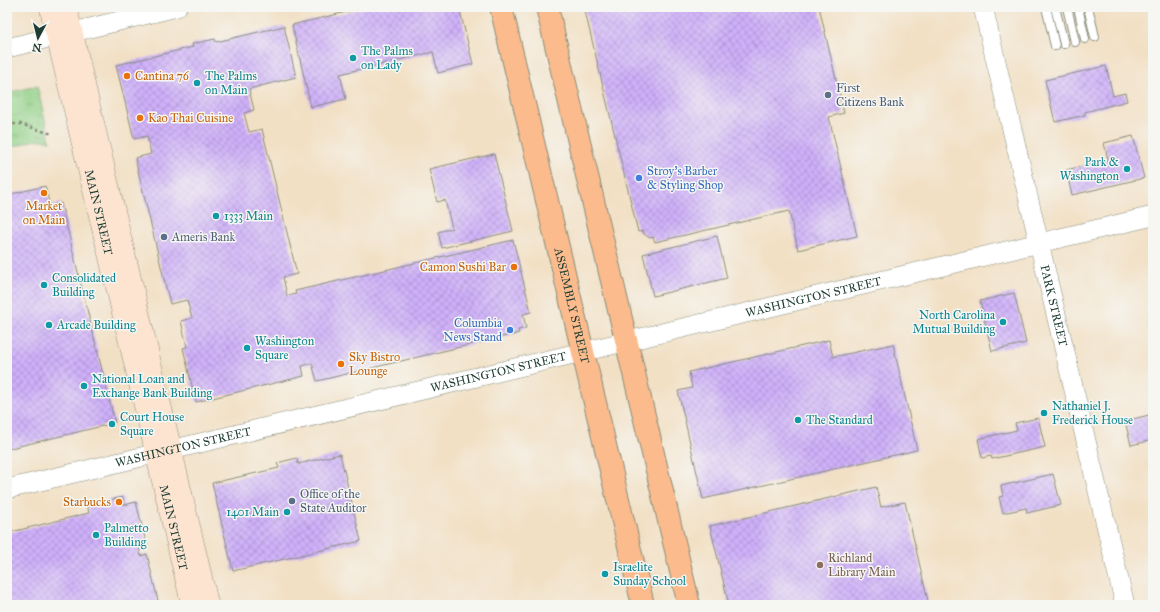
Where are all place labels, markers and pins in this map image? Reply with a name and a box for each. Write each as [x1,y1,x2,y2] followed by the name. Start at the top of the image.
[361,44,413,72] place label: The Palms on Lady
[348,53,358,63] marker: The Palms on Lady
[135,69,190,83] place label: Cantina 76
[205,69,257,97] place label: The Palms on Main
[122,71,132,81] marker: Cantina 76
[192,78,202,88] marker: The Palms on Main
[836,81,904,109] place label: First Citizens Bank
[823,90,833,100] marker: First Citizens Bank
[148,111,233,125] place label: Kao Thai Cuisine
[135,113,145,123] marker: Kao Thai Cuisine
[1060,155,1120,184] place label: Park & Washington
[647,164,723,193] place label: Stroy's Barber & Styling Shop
[1122,164,1132,174] marker: Park & Washington
[634,173,644,183] marker: Stroy's Barber & Styling Shop
[39,188,49,198] marker: Market on Main
[23,199,66,227] place label: Market on Main
[224,209,273,223] place label: 1333 Main
[211,211,221,221] marker: 1333 Main
[171,230,235,244] place label: Ameris Bank
[159,232,169,242] marker: Ameris Bank
[420,260,506,274] place label: Camon Sushi Bar
[509,262,519,272] marker: Camon Sushi Bar
[52,271,116,300] place label: Consolidated Building
[39,280,49,290] marker: Consolidated Building
[913,308,996,337] place label: North Carolina Mutual Building
[443,316,503,344] place label: Columbia News Stand
[998,317,1008,327] marker: North Carolina Mutual Building
[56,318,136,333] place label: Arcade Building
[44,320,54,330] marker: Arcade Building
[505,325,515,335] marker: Columbia News Stand
[255,334,315,363] place label: Washington Square
[242,343,252,353] marker: Washington Square
[349,350,400,379] place label: Sky Bistro Lounge
[336,359,346,369] marker: Sky Bistro Lounge
[92,372,213,401] place label: National Loan and Exchange Bank Building
[79,381,89,391] marker: National Loan and Exchange Bank Building
[1052,399,1133,427] place label: Nathaniel J. Frederick House
[1039,408,1049,418] marker: Nathaniel J. Frederick House
[120,410,184,439] place label: Court House Square
[806,413,873,427] place label: The Standard
[793,415,803,425] marker: The Standard
[107,419,117,429] marker: Court House Square
[300,487,367,515] place label: Office of the State Auditor
[63,495,111,509] place label: Starbucks
[287,496,297,506] marker: Office of the State Auditor
[114,497,124,507] marker: Starbucks
[226,505,280,519] place label: 1401 Main
[282,507,292,517] marker: 1401 Main
[104,521,149,550] place label: Palmetto Building
[91,530,101,540] marker: Palmetto Building
[828,551,896,579] place label: Richland Library Main
[613,560,687,588] place label: Israelite Sunday School
[815,560,825,570] marker: Richland Library Main
[600,569,610,579] marker: Israelite Sunday School

